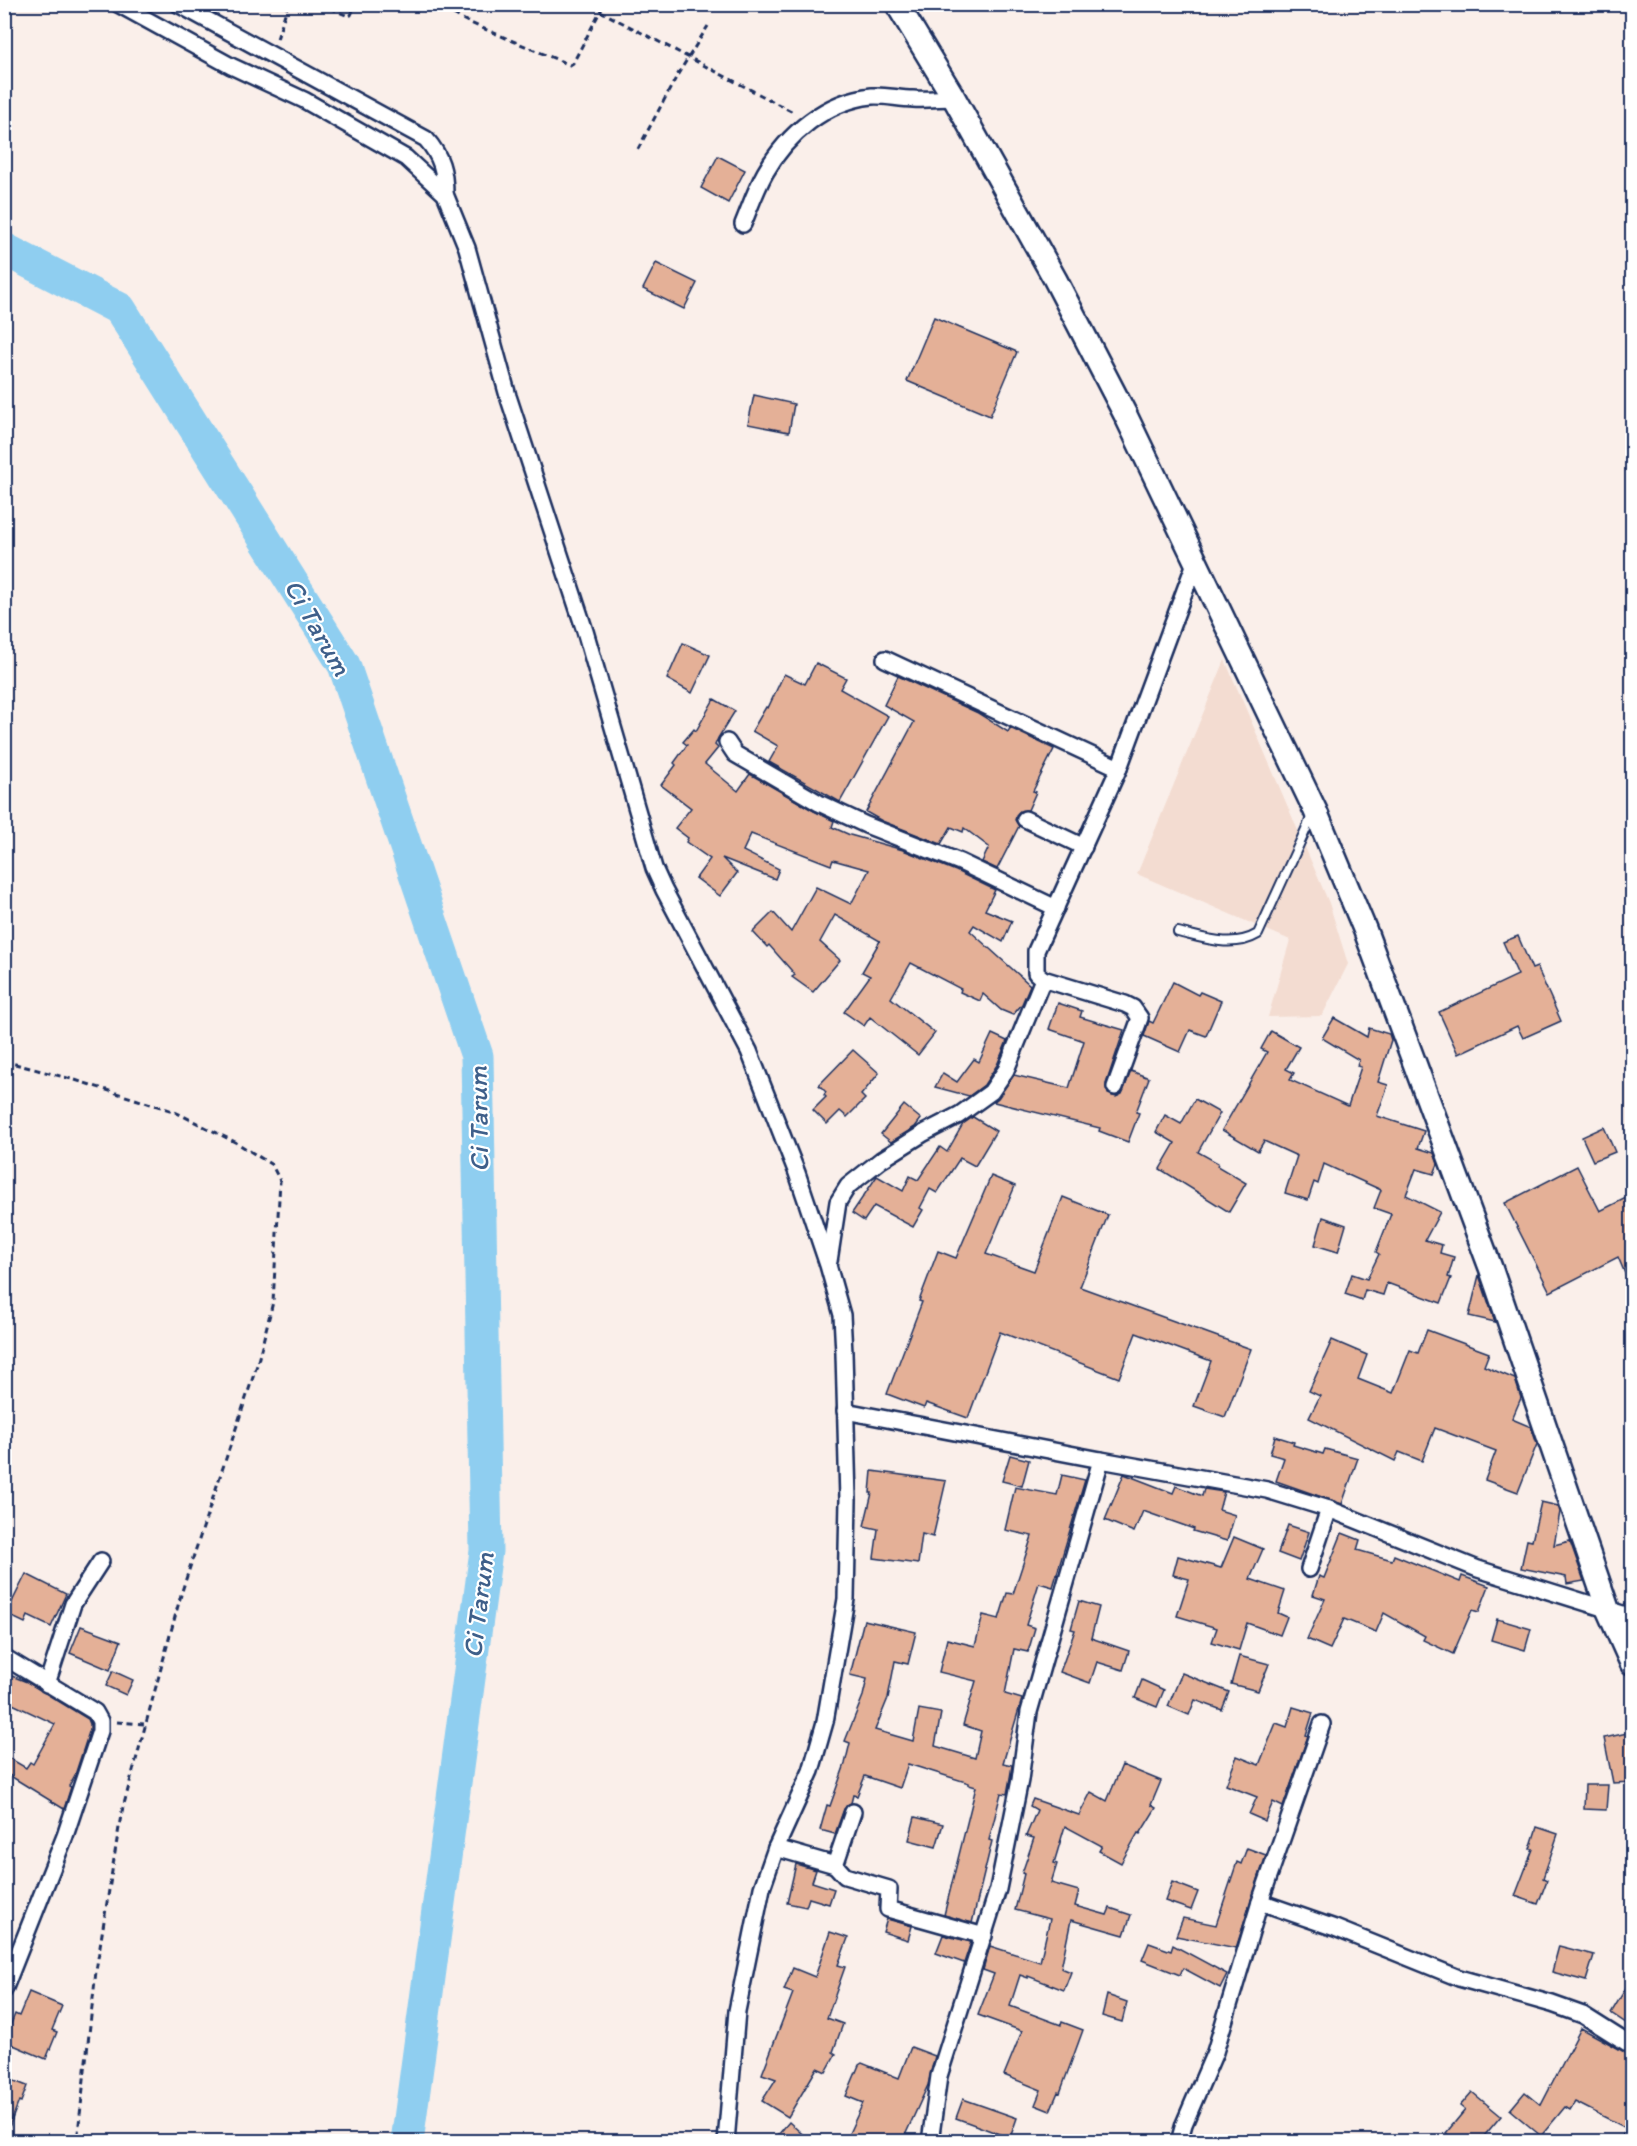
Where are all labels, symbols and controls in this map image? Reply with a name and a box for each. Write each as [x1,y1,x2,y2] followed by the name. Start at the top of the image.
[277,573,359,681] water label: Ci Tarum
[461,1065,495,1172] water label: Ci Tarum
[455,1550,501,1660] water label: Ci Tarum

